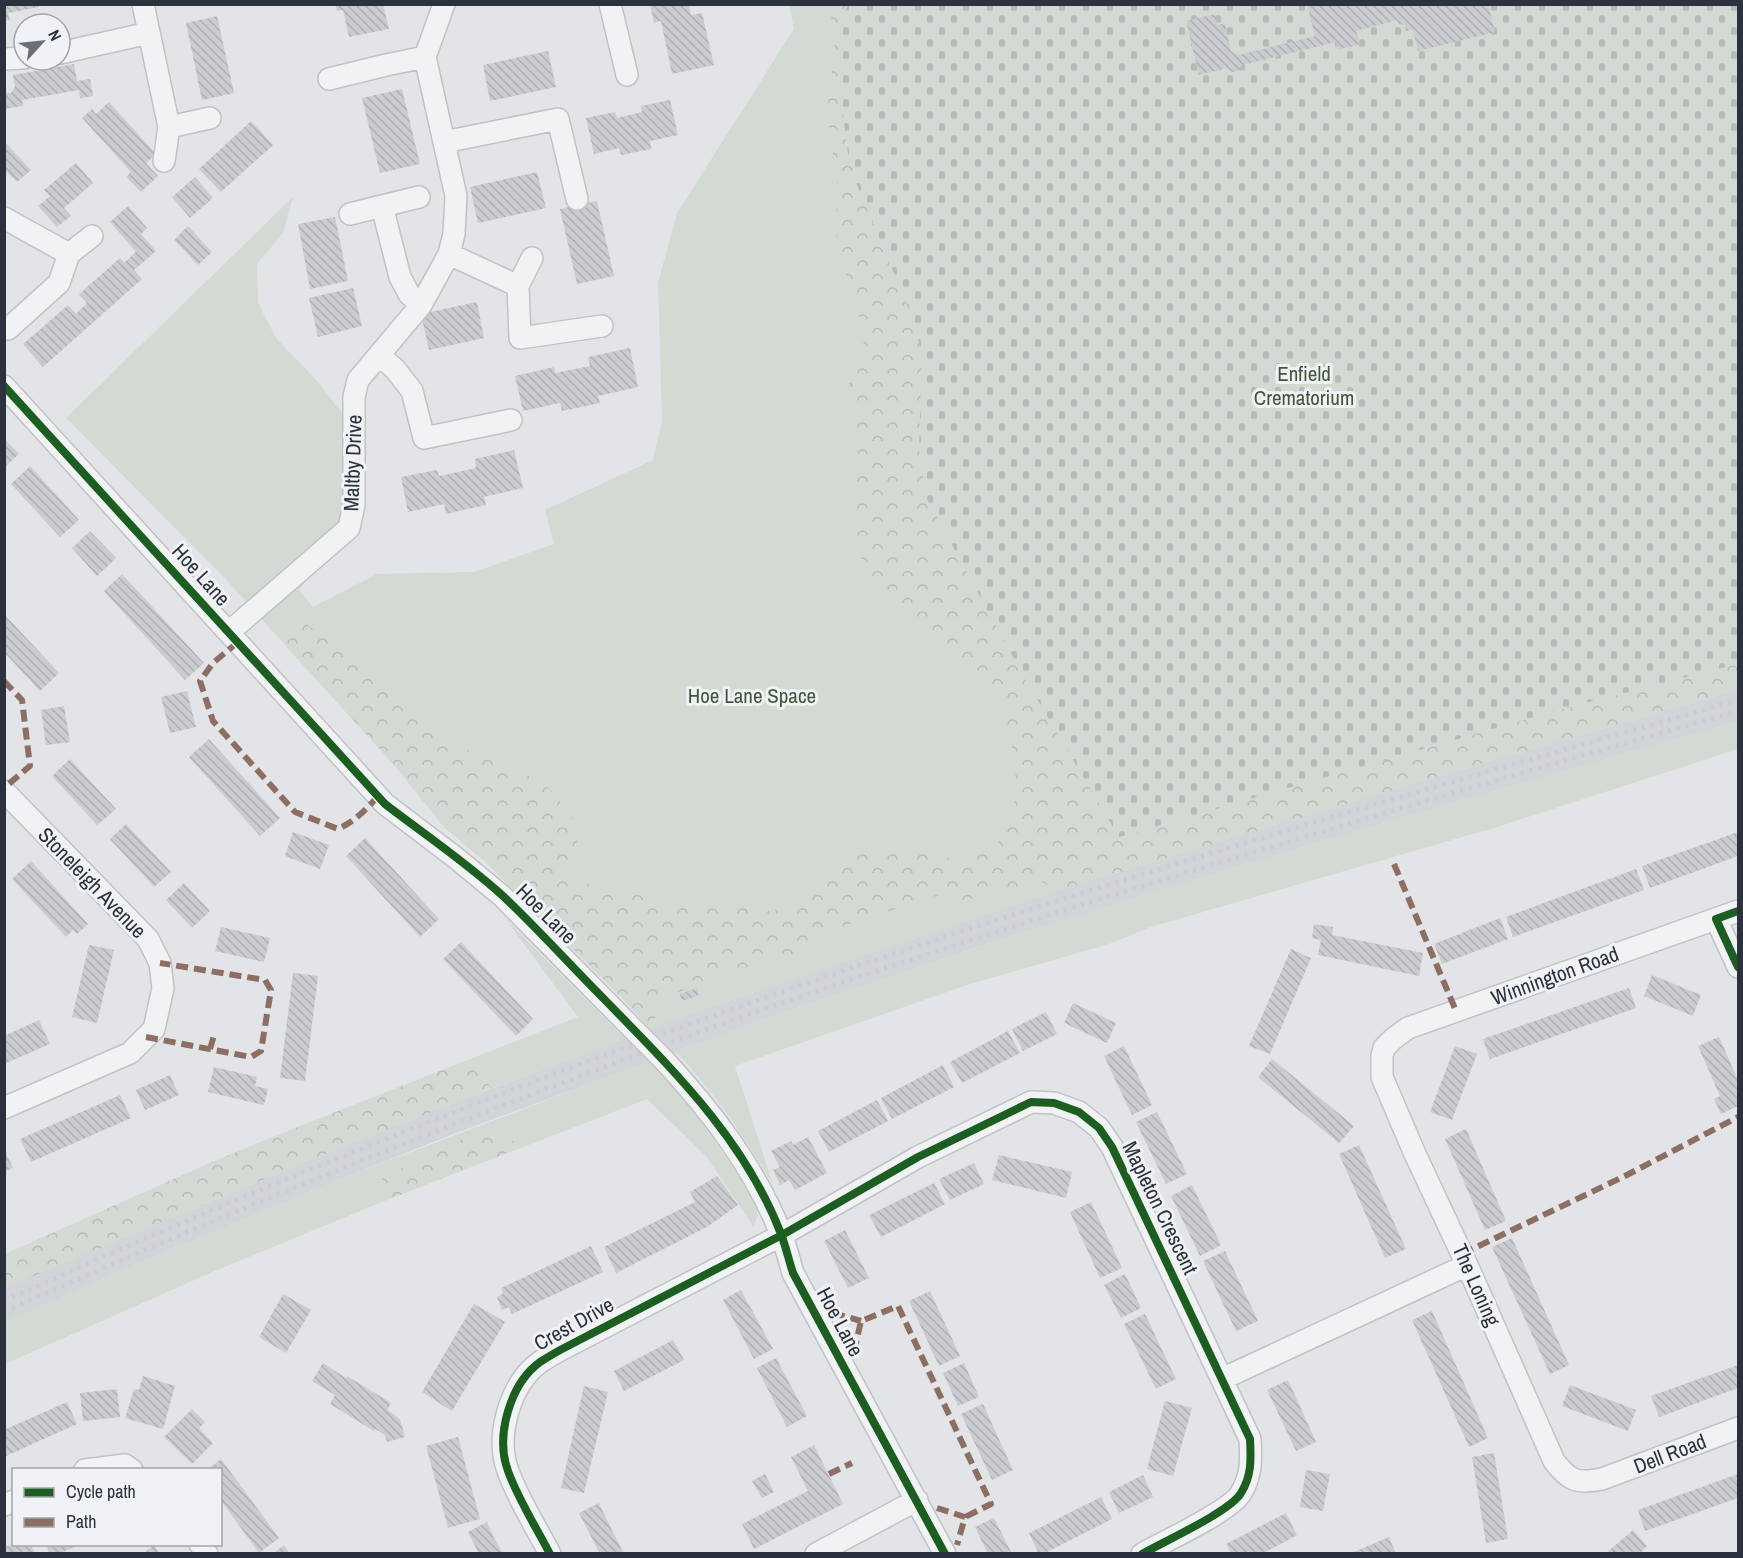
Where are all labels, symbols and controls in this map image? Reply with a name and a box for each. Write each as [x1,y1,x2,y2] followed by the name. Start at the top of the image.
[12,12,72,72] north arrow
[43,26,67,44] text: N
[1254,359,1354,412] park label: Enfield Crematorium
[336,414,369,512] street label: Maltby Drive
[166,537,237,612] street label: Hoe Lane
[688,681,816,710] park label: Hoe Lane Space
[32,821,153,945] street label: Stoneleigh Avenue
[510,877,583,950] street label: Hoe Lane
[1487,939,1623,1012] street label: Winnington Road
[1116,1136,1205,1279] street label: Mapleton Crescent
[1445,1239,1508,1331] street label: The Loning
[810,1282,871,1362] street label: Hoe Lane
[529,1290,619,1357] street label: Crest Drive
[1629,1426,1710,1481] street label: Dell Road
[12,1468,222,1546] legend
[66,1479,136,1504] text: Cycle path
[66,1509,96,1534] text: Path

